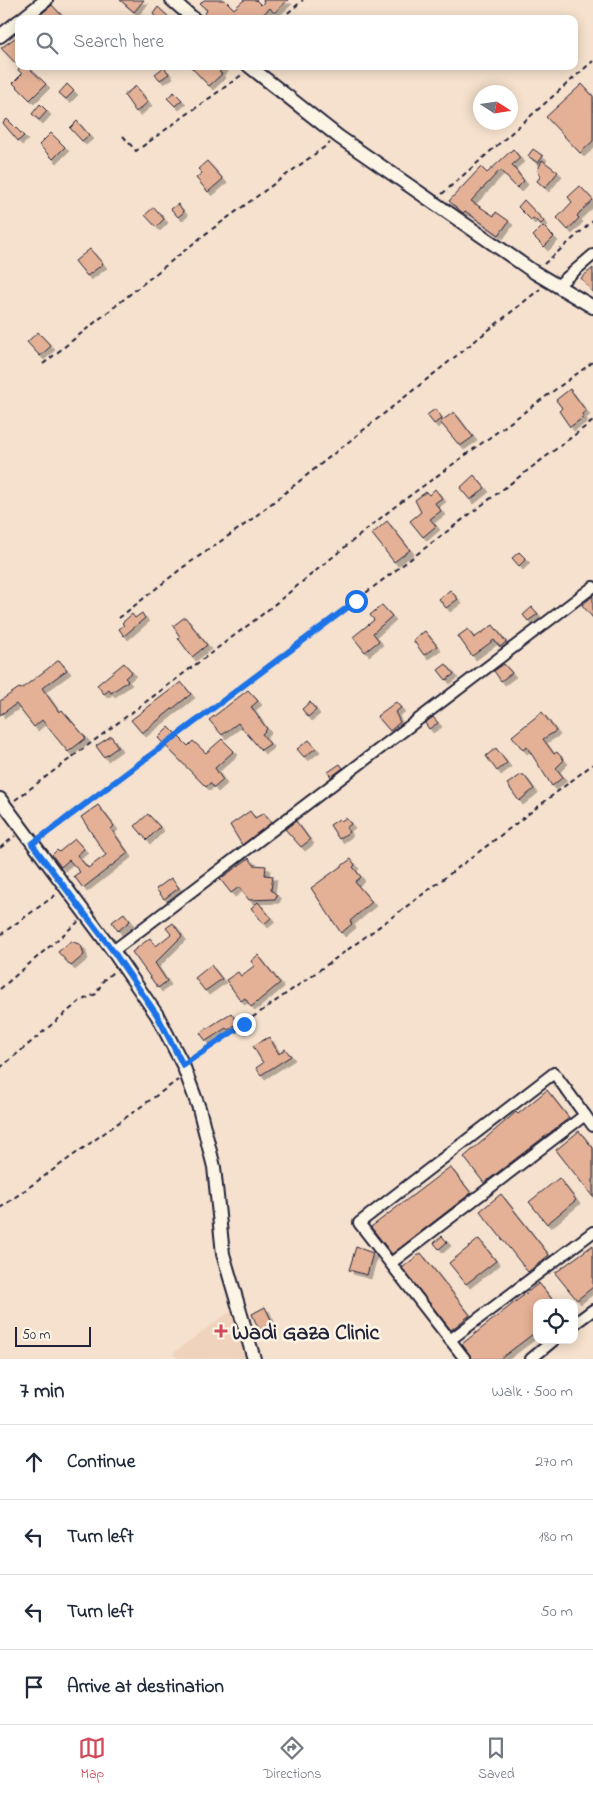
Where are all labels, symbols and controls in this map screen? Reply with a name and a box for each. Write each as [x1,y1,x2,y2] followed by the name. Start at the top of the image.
[15,15,578,70] search box
[33,29,61,57] icon: search
[73,29,164,56] text: Search here
[473,85,518,130] north arrow
[345,590,368,613] route start
[233,1013,256,1036] route end
[533,1299,578,1344] map controls
[533,1299,578,1344] button: locate
[232,1318,381,1350] place label: Wadi Gaza Clinic
[15,1324,91,1347] scale bar
[214,1324,228,1338] marker: Wadi Gaza Clinic
[22,1325,50,1346] text: 50 m
[20,1377,64,1407] text: 7 min
[491,1380,573,1404] text: Walk · 500 m
[20,1448,48,1476] icon: ahead
[67,1449,135,1476] text: Continue
[535,1450,573,1474] text: 270 m
[20,1523,48,1551] icon: left
[67,1524,134,1551] text: Turn left
[539,1525,573,1549] text: 180 m
[20,1598,48,1626] icon: left
[67,1599,134,1626] text: Turn left
[541,1600,573,1624] text: 50 m
[20,1673,48,1701] icon: arrive
[67,1674,224,1701] text: Arrive at destination
[78,1734,106,1785] tab: Map
[263,1734,321,1785] tab: Directions
[478,1734,515,1785] tab: Saved

